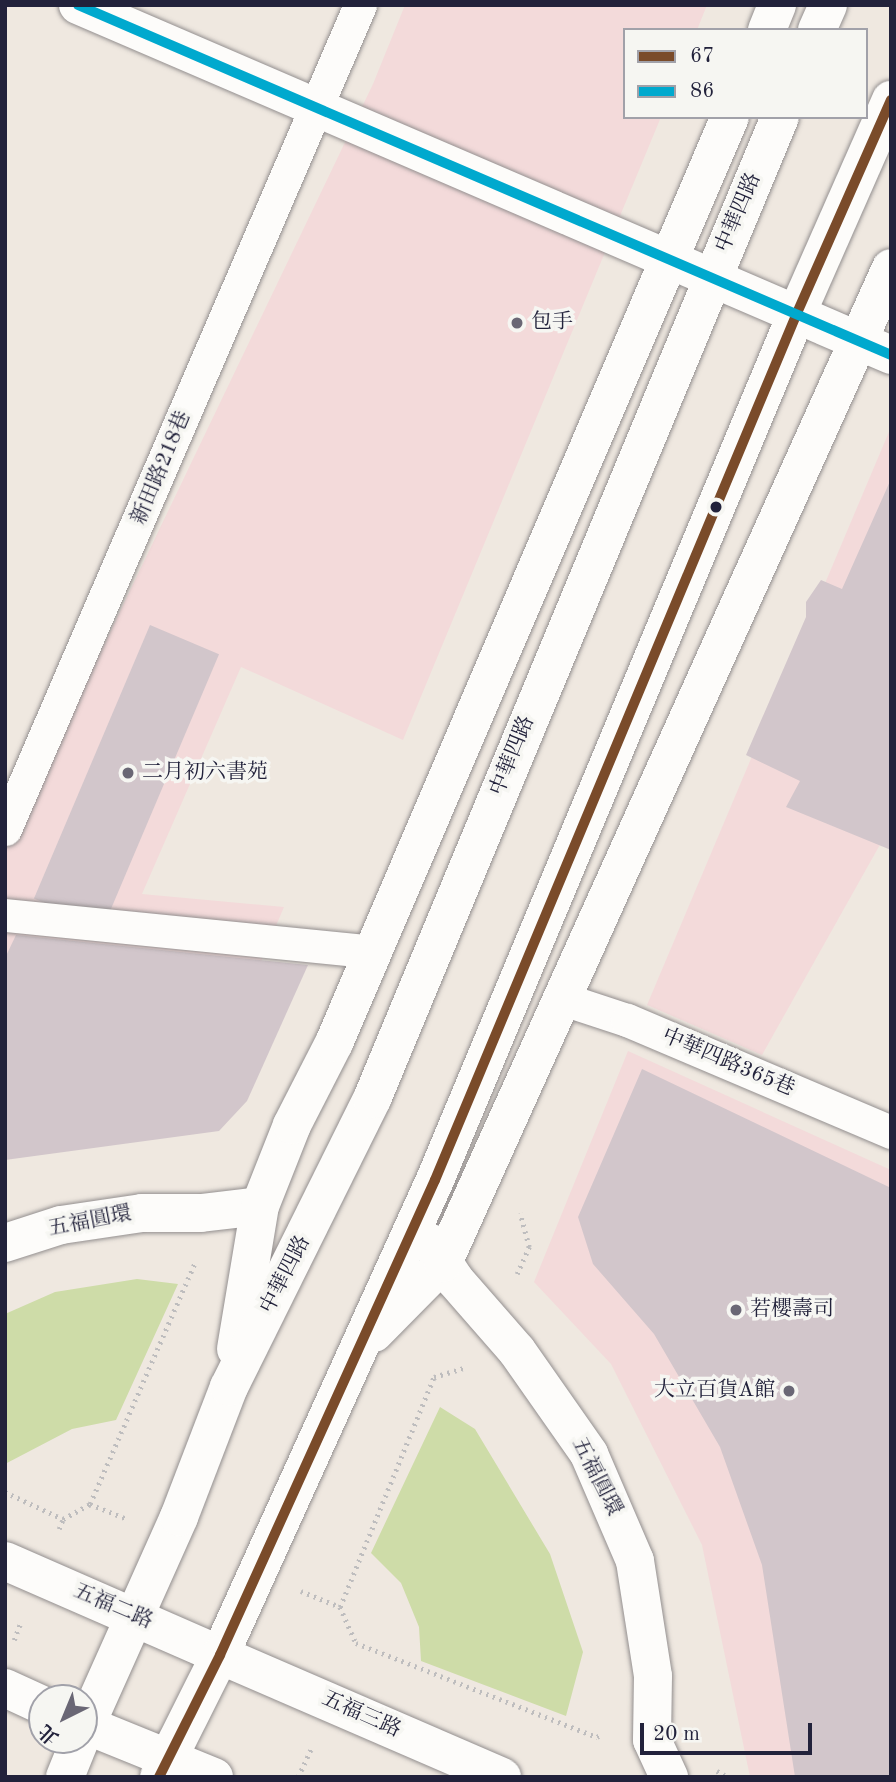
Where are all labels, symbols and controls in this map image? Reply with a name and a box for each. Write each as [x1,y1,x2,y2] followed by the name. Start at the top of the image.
[623,28,868,119] legend
[690,46,714,67] text: 67
[690,81,714,102] text: 86
[711,169,767,257] street label: 中華四路
[531,310,573,336] place label: 包手
[509,315,525,331] marker: 包手
[127,408,197,528] street label: 新田路218巷
[709,500,723,514] unlabelled marker
[486,712,540,800] street label: 中華四路
[142,760,268,786] place label: 二月初六書苑
[120,765,136,781] marker: 二月初六書苑
[658,1024,798,1102] street label: 中華四路365巷
[46,1202,134,1242] street label: 五福圓環
[256,1232,316,1318] street label: 中華四路
[750,1297,834,1323] place label: 若櫻壽司
[728,1302,744,1318] marker: 若櫻壽司
[654,1378,775,1404] place label: 大立百貨A館
[781,1383,797,1399] marker: 大立百貨A館
[566,1434,626,1520] street label: 五福圓環
[69,1579,157,1635] street label: 五福二路
[28,1684,98,1754] north arrow
[318,1686,404,1744] street label: 五福三路
[644,1708,816,1752] scale bar
[36,1720,63,1747] text: 北
[653,1724,700,1745] text: 20 m

